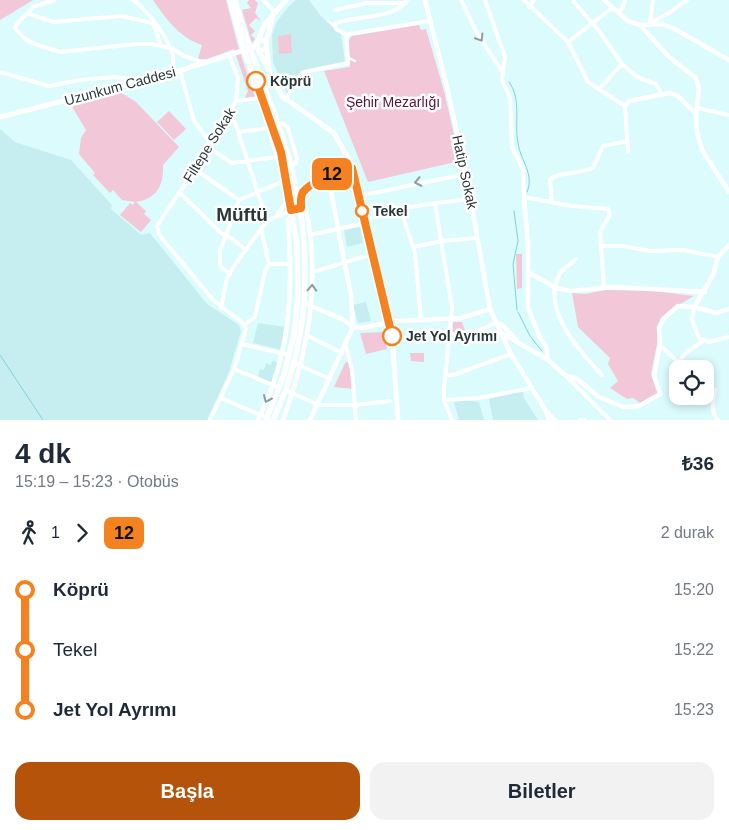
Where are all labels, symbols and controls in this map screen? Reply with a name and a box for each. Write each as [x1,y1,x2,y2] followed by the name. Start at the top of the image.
[473,32,483,41] one-way arrow
[63,63,177,109] street label: Uzunkum Caddesi
[246,71,266,91] marker: Köprü
[270,73,311,89] place label: Köprü
[346,94,440,110] park label: Şehir Mezarlığı
[180,104,239,185] street label: Filtepe Sokak
[449,133,481,212] street label: Hatip Sokak
[310,158,354,190] line badge: 12
[322,164,342,184] text: 12
[413,177,422,187] one-way arrow
[373,203,408,219] place label: Tekel
[216,204,268,225] district label: Müftü
[355,204,369,218] marker: Tekel
[307,283,318,291] one-way arrow
[382,326,402,346] marker: Jet Yol Ayrımı
[406,328,497,344] place label: Jet Yol Ayrımı
[669,360,714,405] map controls
[669,360,714,405] button: locate
[263,394,274,403] one-way arrow
[15,438,71,469] text: 4 dk
[682,453,714,474] text: ₺36
[15,473,179,490] text: 15:19 – 15:23 · Otobüs
[15,519,43,547] icon: walk
[68,519,96,547] icon: forward
[114,523,134,543] text: 12
[51,524,60,541] text: 1
[661,524,714,541] text: 2 durak
[53,579,109,600] text: Köprü
[674,581,714,598] text: 15:20
[53,639,97,660] text: Tekel
[674,641,714,658] text: 15:22
[53,699,177,720] text: Jet Yol Ayrımı
[674,701,714,718] text: 15:23
[15,762,360,820] button: Başla
[370,762,714,820] button: Biletler

